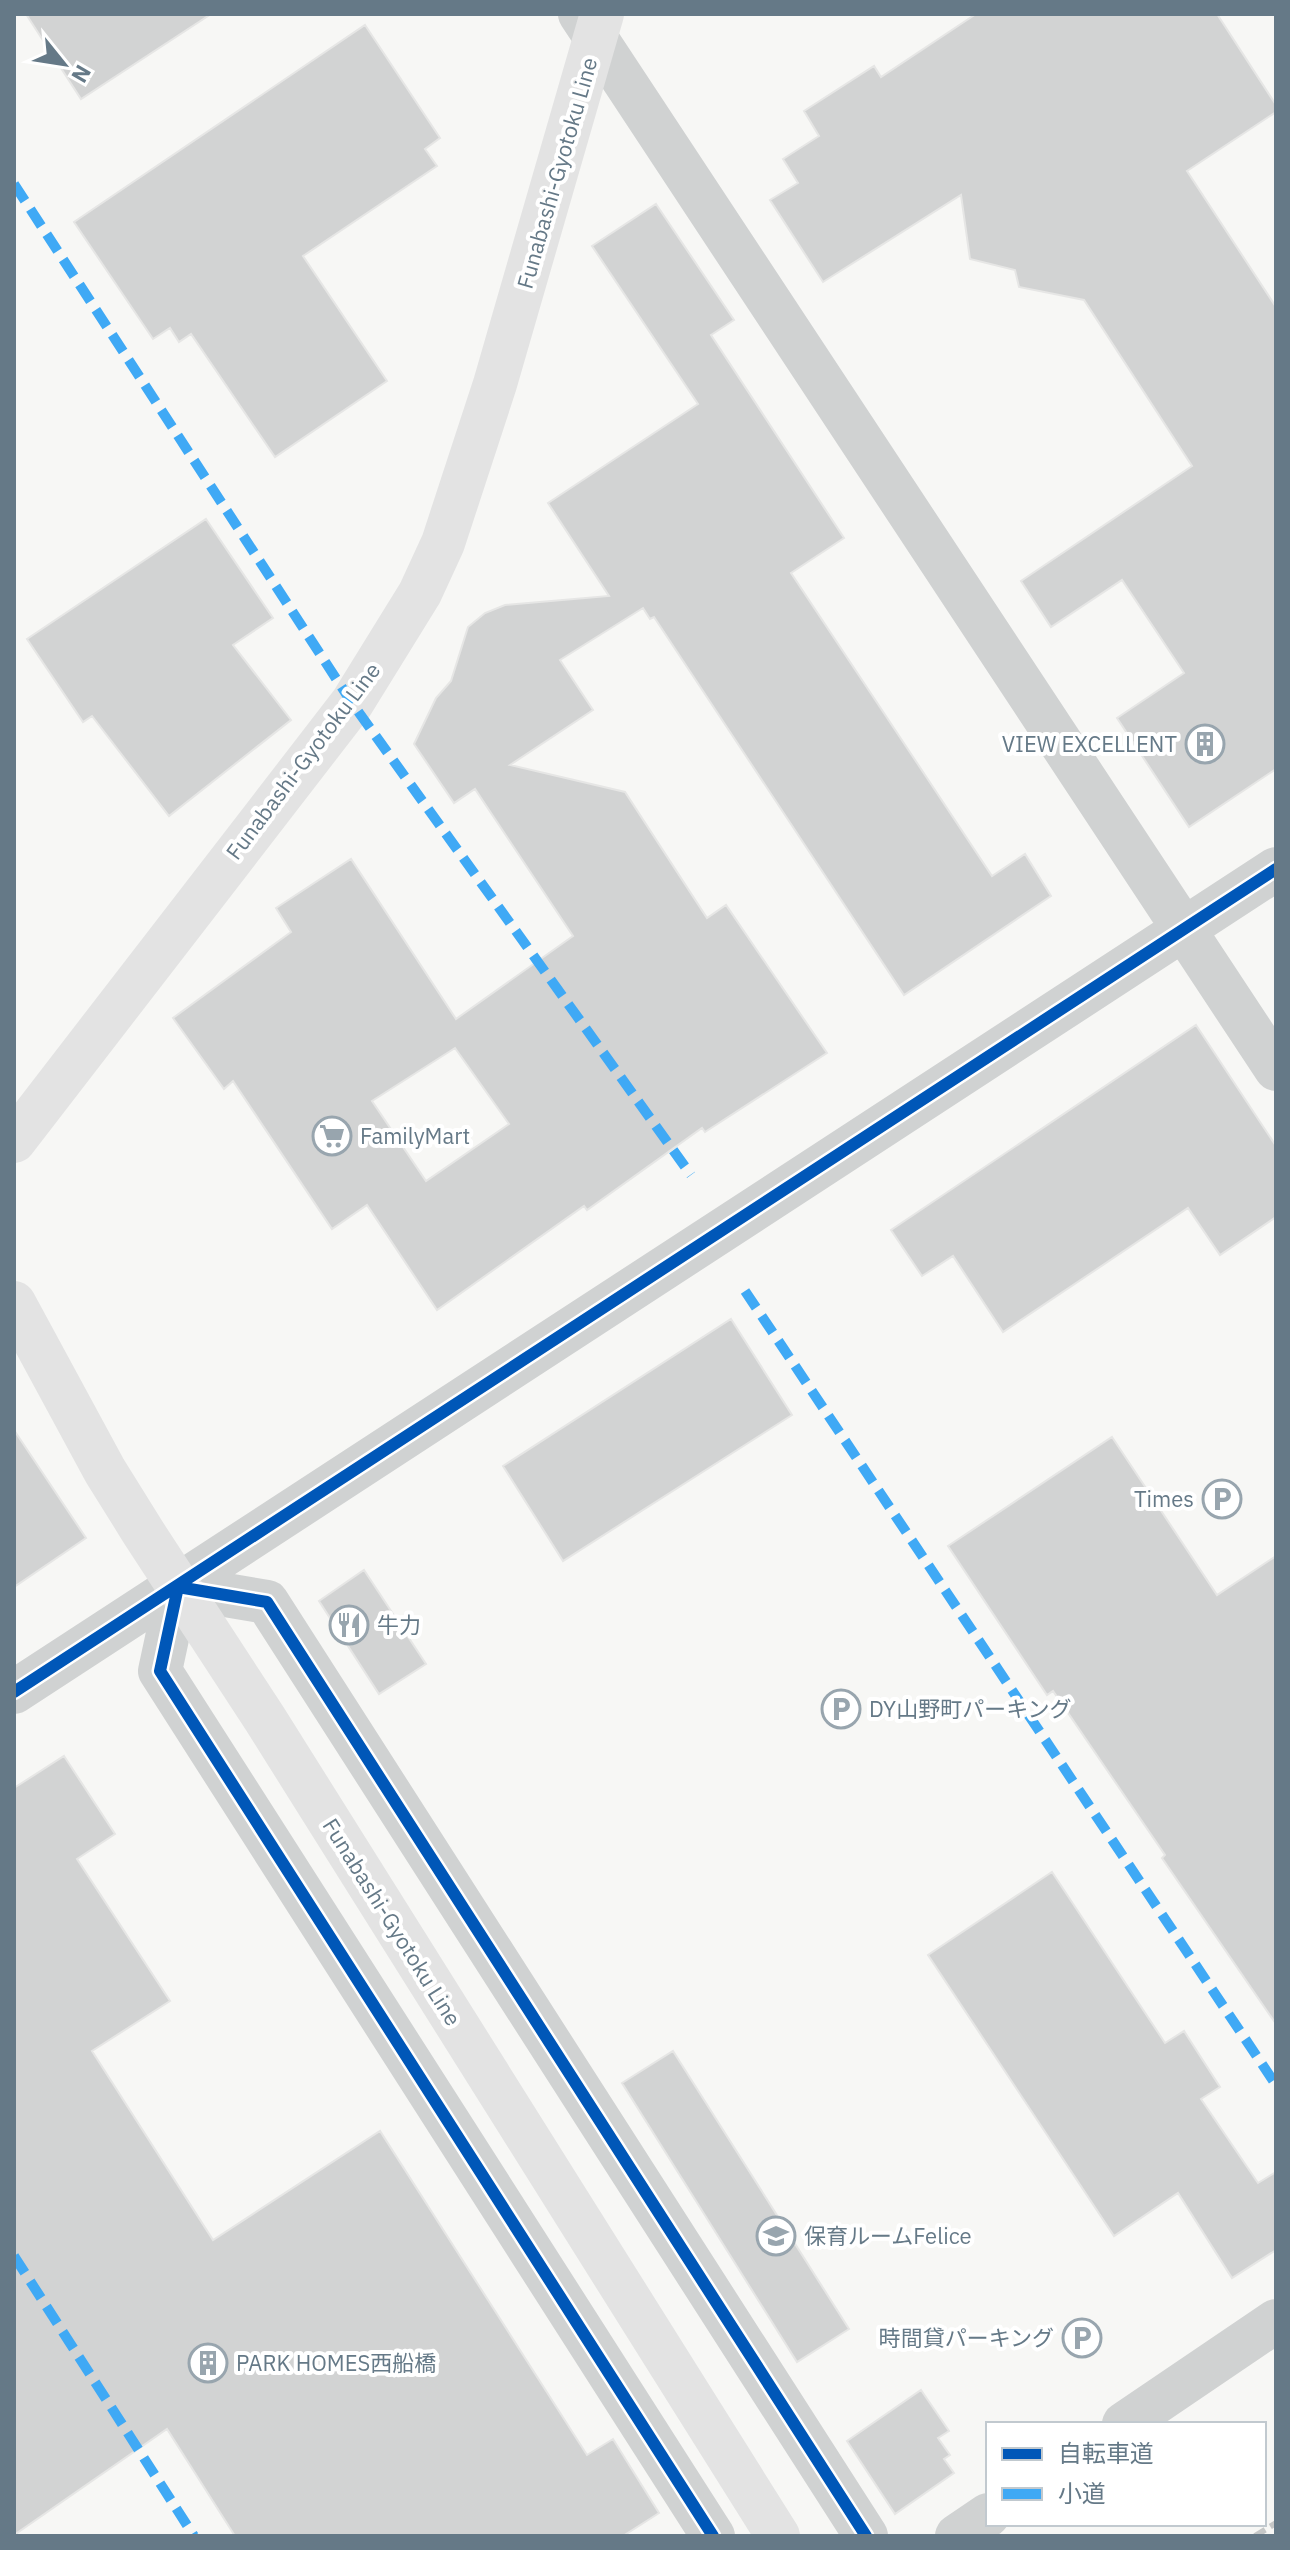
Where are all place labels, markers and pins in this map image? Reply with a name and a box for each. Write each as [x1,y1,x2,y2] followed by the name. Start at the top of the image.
[1184,723,1226,765] building icon: VIEW EXCELLENT
[1002,729,1177,758] place label: VIEW EXCELLENT
[311,1115,353,1157] supermarket icon: FamilyMart
[360,1121,470,1150] place label: FamilyMart
[1201,1478,1243,1520] parking icon: Times
[1134,1484,1194,1513] place label: Times
[328,1604,370,1646] restaurant icon: 牛力
[377,1610,421,1639] place label: 牛力
[820,1688,862,1730] parking icon: DY山野町パーキング
[869,1694,1072,1723] place label: DY山野町パーキング
[755,2215,797,2257] school or university icon: 保育ルームFelice
[804,2221,972,2250] place label: 保育ルームFelice
[1061,2317,1103,2359] parking icon: 時間貸パーキング
[879,2323,1054,2352] place label: 時間貸パーキング
[187,2342,229,2384] building icon: PARK HOMES西船橋
[236,2348,436,2377] place label: PARK HOMES西船橋

